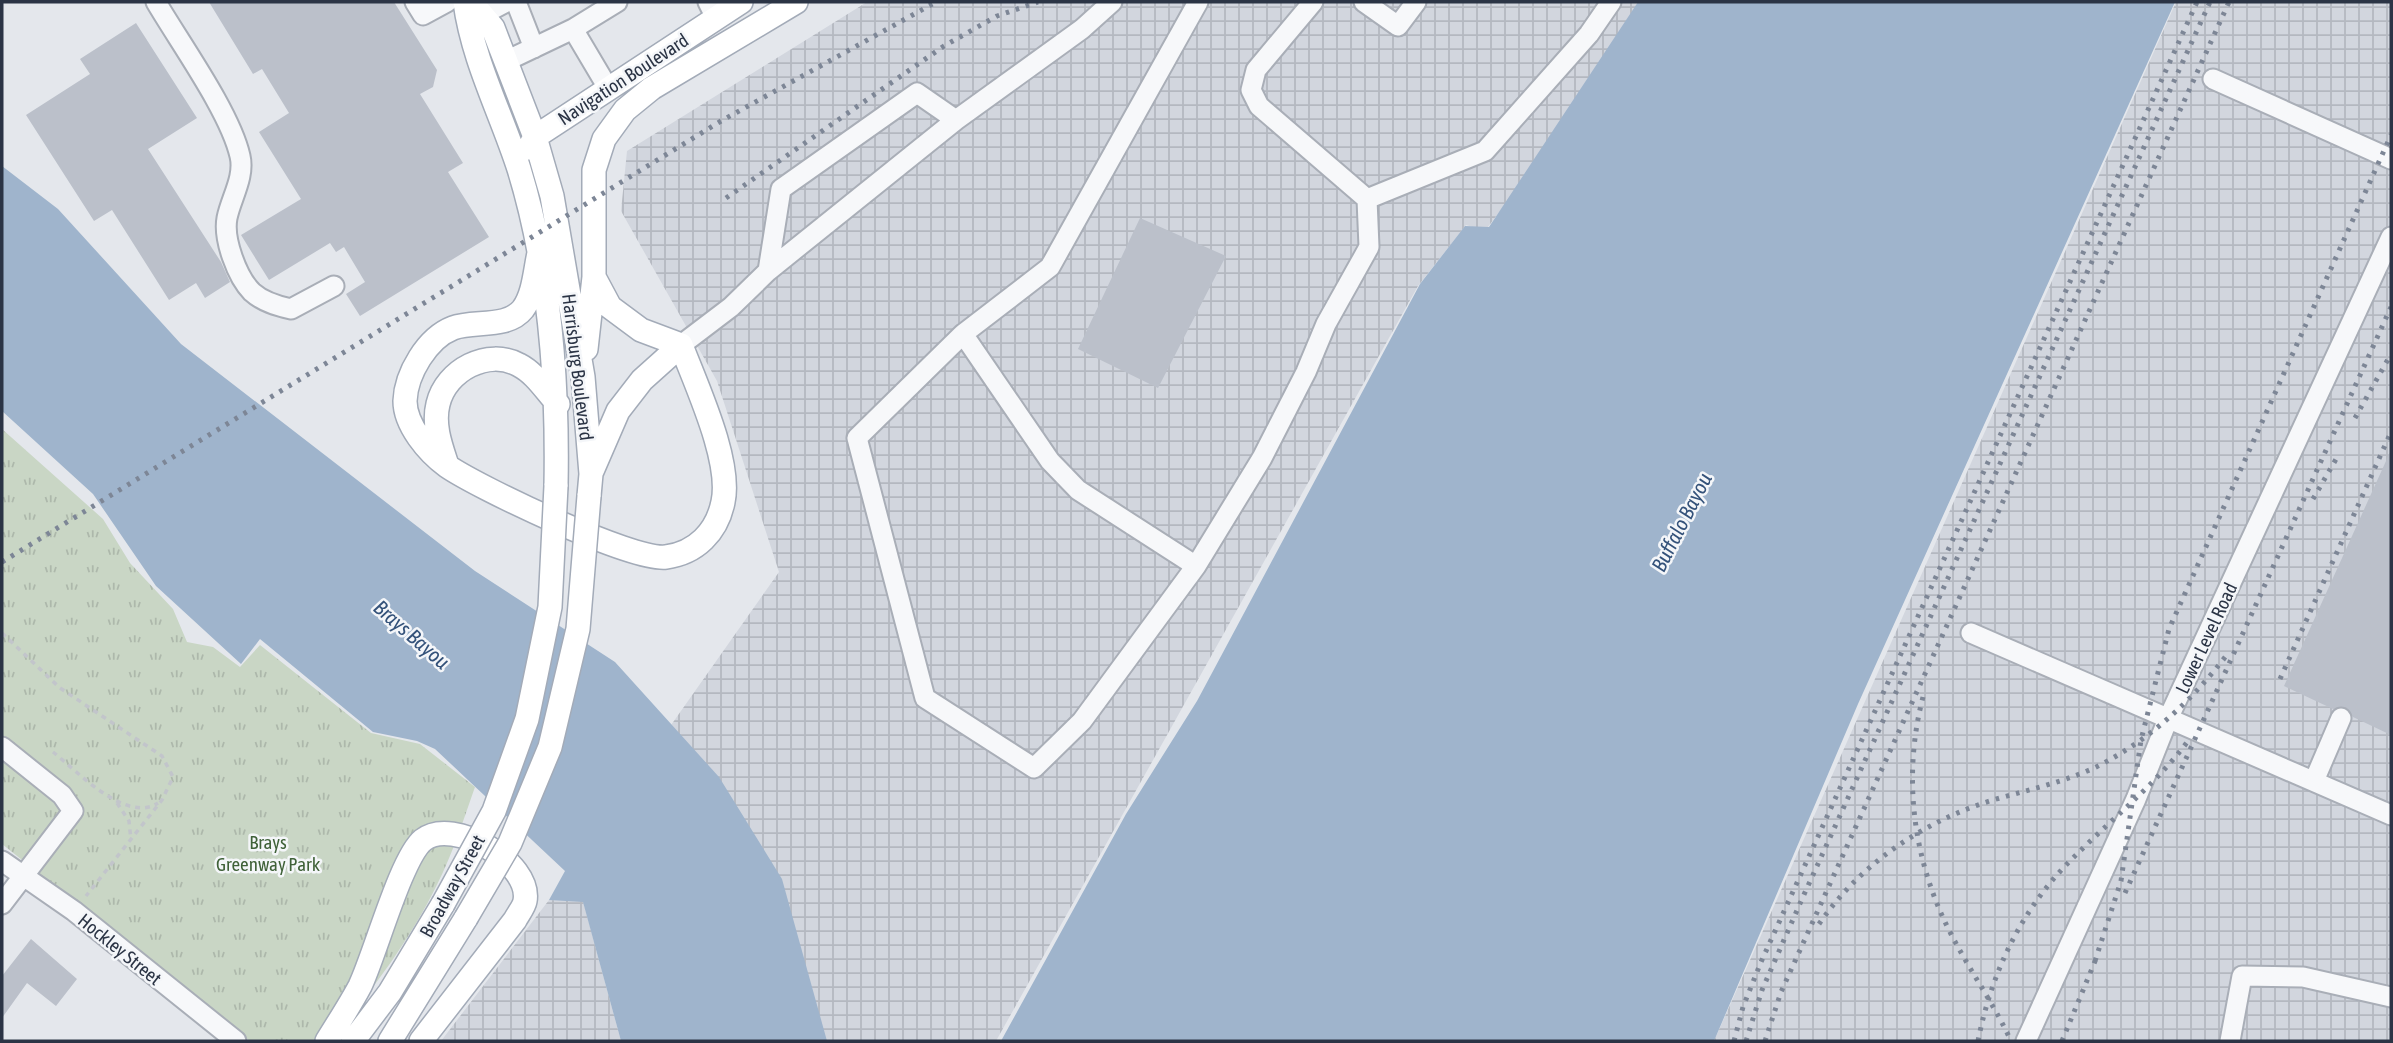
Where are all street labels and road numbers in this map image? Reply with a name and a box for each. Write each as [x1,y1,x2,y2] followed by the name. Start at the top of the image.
[554,29,692,129] street label: Navigation Boulevard
[558,292,598,442] street label: Harrisburg Boulevard
[2171,579,2241,697] street label: Lower Level Road
[415,831,489,941] street label: Broadway Street
[74,909,166,989] street label: Hockley Street

